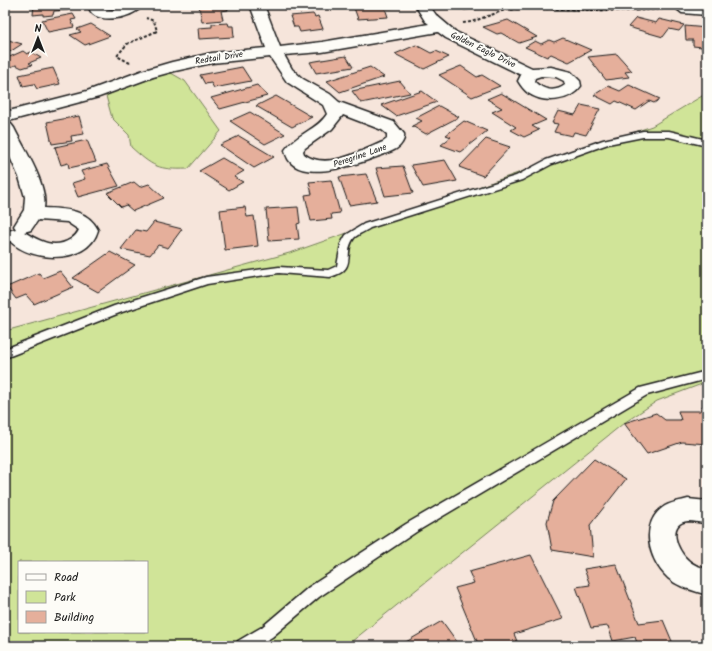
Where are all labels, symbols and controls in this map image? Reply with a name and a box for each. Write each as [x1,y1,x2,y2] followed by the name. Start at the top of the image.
[18,18,58,58] north arrow
[35,20,42,38] text: N
[448,28,518,72] street label: Golden Eagle Drive
[194,47,244,69] street label: Redtail Drive
[331,140,389,172] street label: Peregrine Lane
[18,561,148,633] legend
[54,568,79,587] text: Road
[54,588,76,607] text: Park
[54,608,94,627] text: Building

